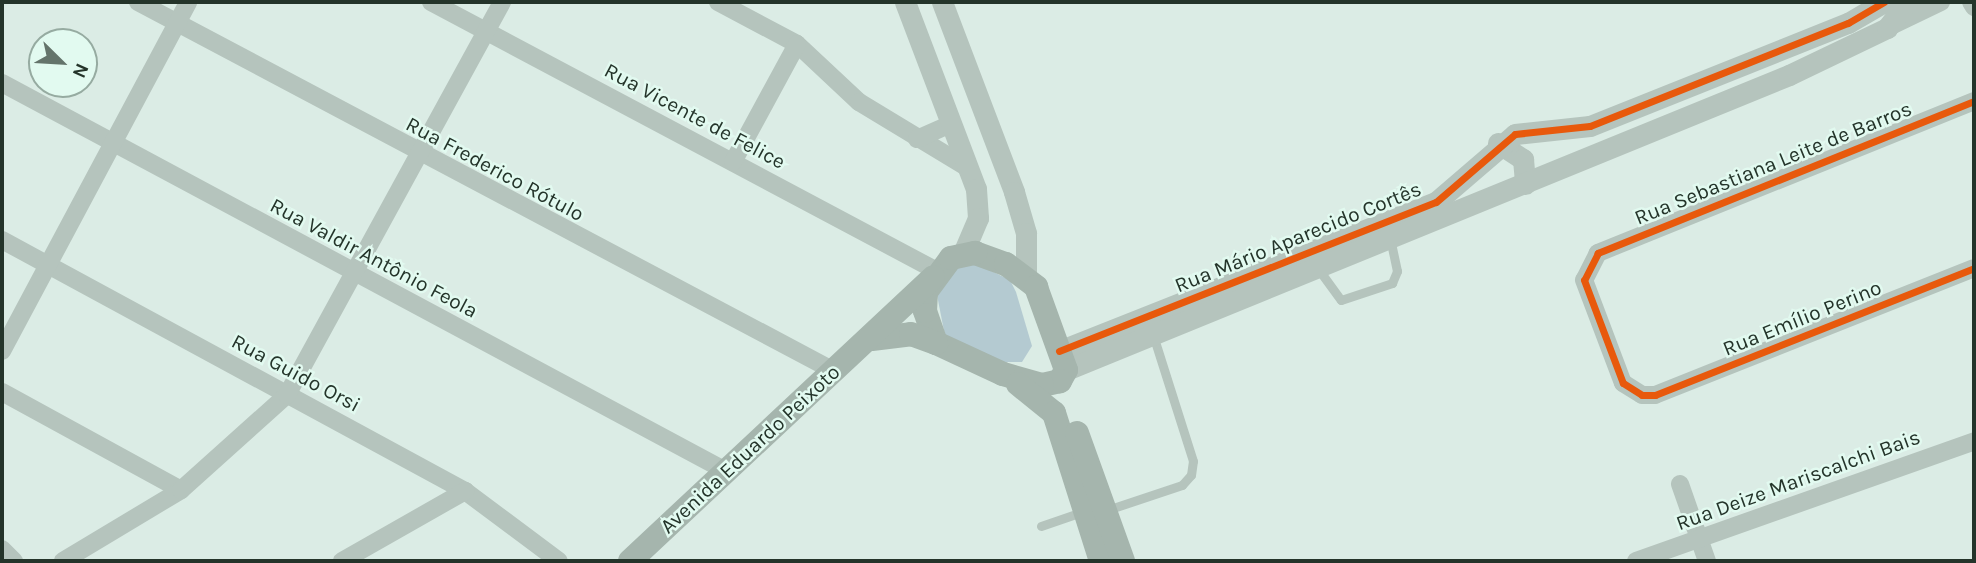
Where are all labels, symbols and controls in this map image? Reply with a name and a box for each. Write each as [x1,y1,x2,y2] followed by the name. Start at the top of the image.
[28,28,98,98] north arrow
[600,58,790,174] street label: Rua Vicente de Felice
[68,60,93,81] text: N
[1631,96,1915,230] street label: Rua Sebastiana Leite de Barros
[402,111,588,227] street label: Rua Frederico Rótulo
[1171,176,1425,298] street label: Rua Mário Aparecido Cortês
[266,193,482,323] street label: Rua Valdir Antônio Feola
[1719,275,1885,361] street label: Rua Emílio Perino
[227,329,365,417] street label: Rua Guido Orsi
[655,359,845,539] street label: Avenida Eduardo Peixoto
[1673,424,1923,536] street label: Rua Deize Mariscalchi Bais

